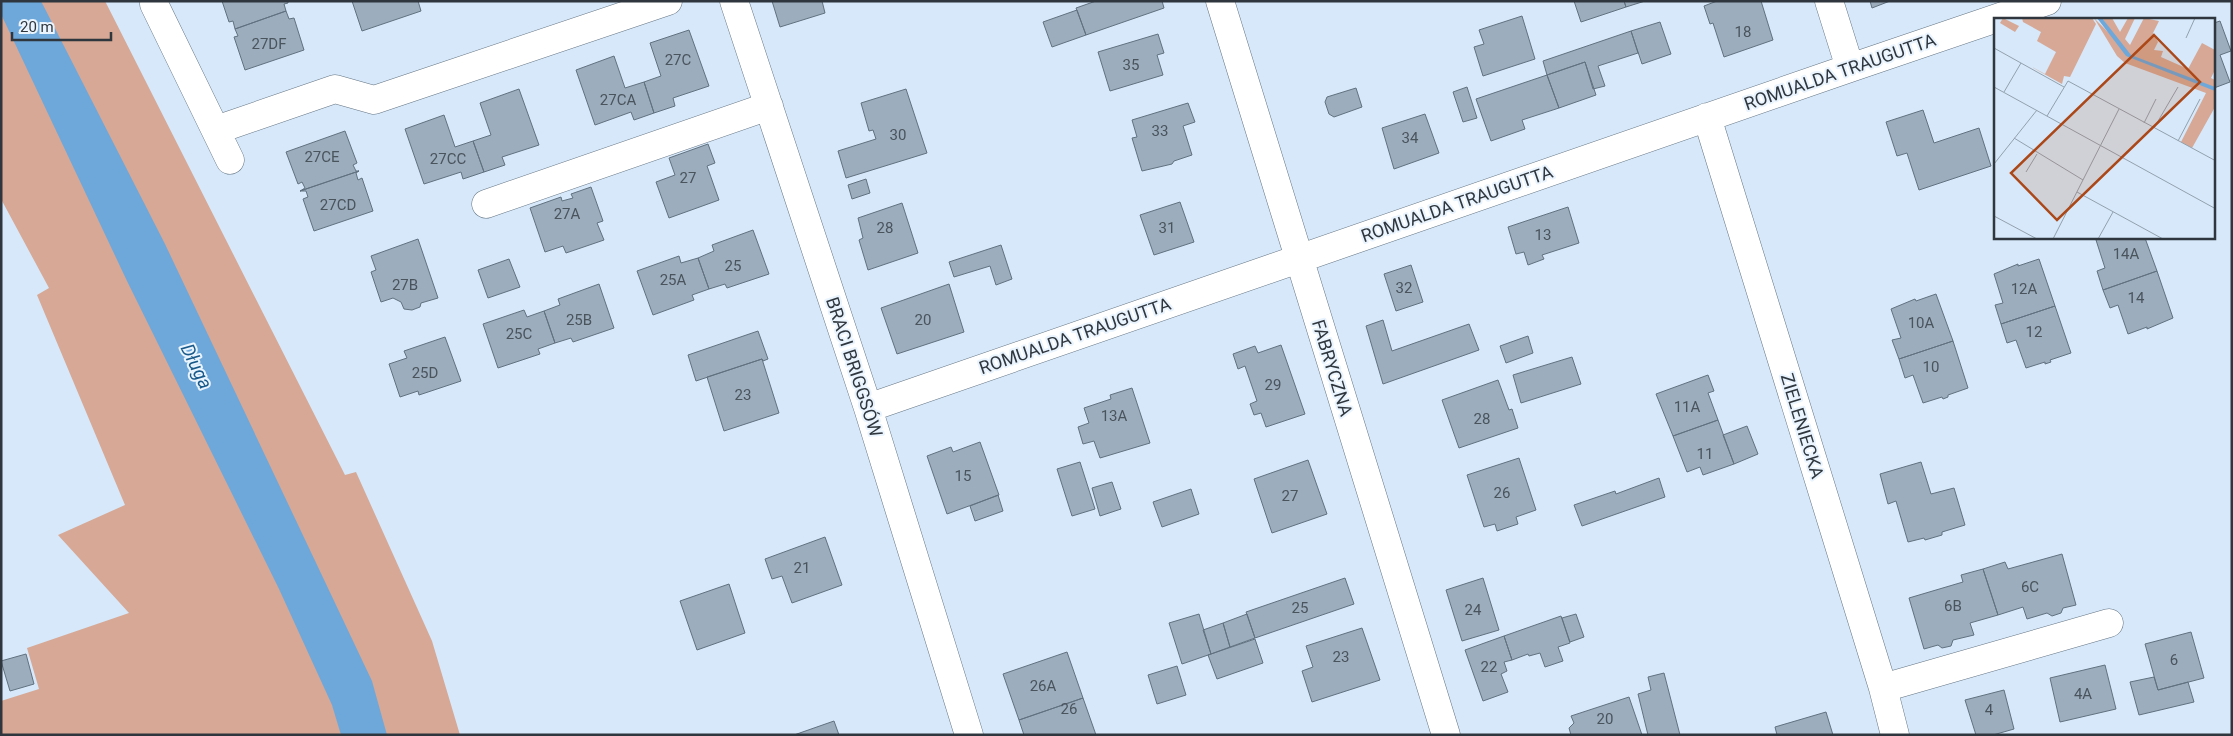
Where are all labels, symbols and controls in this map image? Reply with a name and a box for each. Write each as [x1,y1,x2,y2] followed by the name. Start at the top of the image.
[12,10,111,42] scale bar
[20,18,54,36] text: 20 m
[1994,18,2216,239] inset map
[1735,23,1751,41] house number: 18
[1741,29,1939,114] street label: ROMUALDA TRAUGUTTA
[252,35,287,53] house number: 27DF
[665,51,692,69] house number: 27C
[1123,56,1139,74] house number: 35
[600,91,636,109] house number: 27CA
[1152,122,1168,140] house number: 33
[890,126,906,144] house number: 30
[1402,129,1419,147] house number: 34
[304,148,340,166] house number: 27CE
[430,150,466,168] house number: 27CC
[1358,161,1556,246] street label: ROMUALDA TRAUGUTTA
[680,169,696,187] house number: 27
[320,196,356,214] house number: 27CD
[554,205,581,223] house number: 27A
[877,219,893,237] house number: 28
[1159,219,1175,237] house number: 31
[1535,226,1551,244] house number: 13
[2113,245,2140,263] house number: 14A
[725,257,741,275] house number: 25
[660,271,687,289] house number: 25A
[392,276,418,294] house number: 27B
[1396,279,1412,297] house number: 32
[2011,280,2038,298] house number: 12A
[2128,289,2145,307] house number: 14
[976,293,1174,378] street label: ROMUALDA TRAUGUTTA
[822,294,887,439] street label: BRACI BRIGGSÓW
[566,311,592,329] house number: 25B
[915,311,931,329] house number: 20
[1908,314,1935,332] house number: 10A
[1308,317,1357,419] street label: FABRYCZNA
[2026,323,2042,341] house number: 12
[506,325,533,343] house number: 25C
[176,340,217,393] water label: Długa
[1923,358,1939,376] house number: 10
[412,364,438,382] house number: 25D
[1777,371,1828,481] street label: ZIELENIECKA
[1265,376,1281,394] house number: 29
[735,386,751,404] house number: 23
[1674,398,1701,416] house number: 11A
[1101,407,1128,425] house number: 13A
[1474,410,1490,428] house number: 28
[1697,445,1713,463] house number: 11
[955,467,971,485] house number: 15
[1494,484,1510,502] house number: 26
[1282,487,1298,505] house number: 27
[794,559,810,577] house number: 21
[2021,578,2039,596] house number: 6C
[1944,597,1962,615] house number: 6B
[1292,599,1308,617] house number: 25
[1465,601,1482,619] house number: 24
[1333,648,1349,666] house number: 23
[2170,651,2178,669] house number: 6
[1481,658,1497,676] house number: 22
[1030,677,1057,695] house number: 26A
[2074,685,2092,703] house number: 4A
[1061,700,1077,718] house number: 26
[1985,701,1994,719] house number: 4
[1597,710,1613,728] house number: 20

